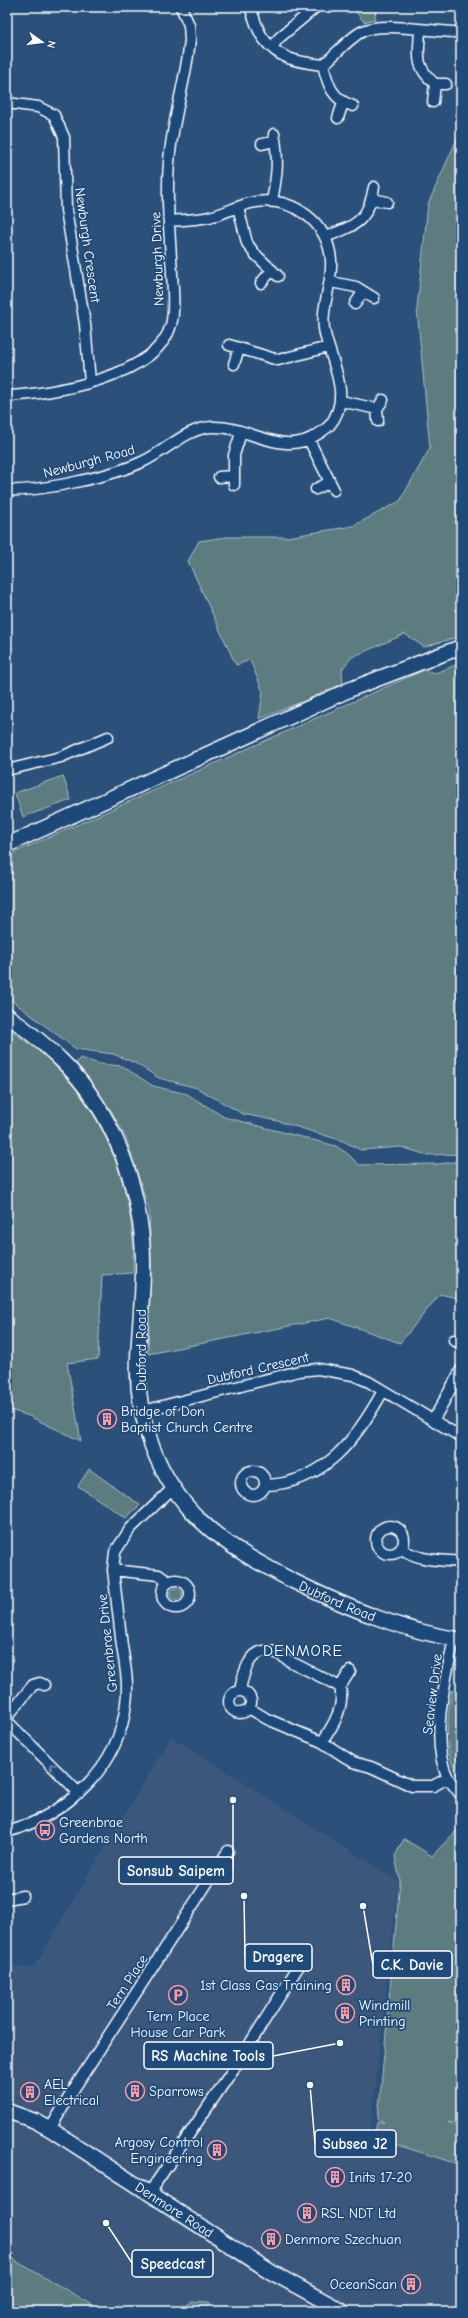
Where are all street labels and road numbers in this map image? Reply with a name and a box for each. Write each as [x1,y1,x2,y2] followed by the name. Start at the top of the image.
[71,186,104,305] street label: Newburgh Crescent
[147,212,168,306] street label: Newburgh Drive
[41,441,137,482] street label: Newburgh Road
[133,1309,150,1391] street label: Dubford Road
[206,1348,312,1388] street label: Dubford Crescent
[296,1577,378,1625] street label: Dubford Road
[94,1593,121,1693] street label: Greenbrae Drive
[419,1653,446,1735] street label: Seaview Drive
[103,1951,152,2013] street label: Tern Place
[132,2178,217,2241] street label: Denmore Road

